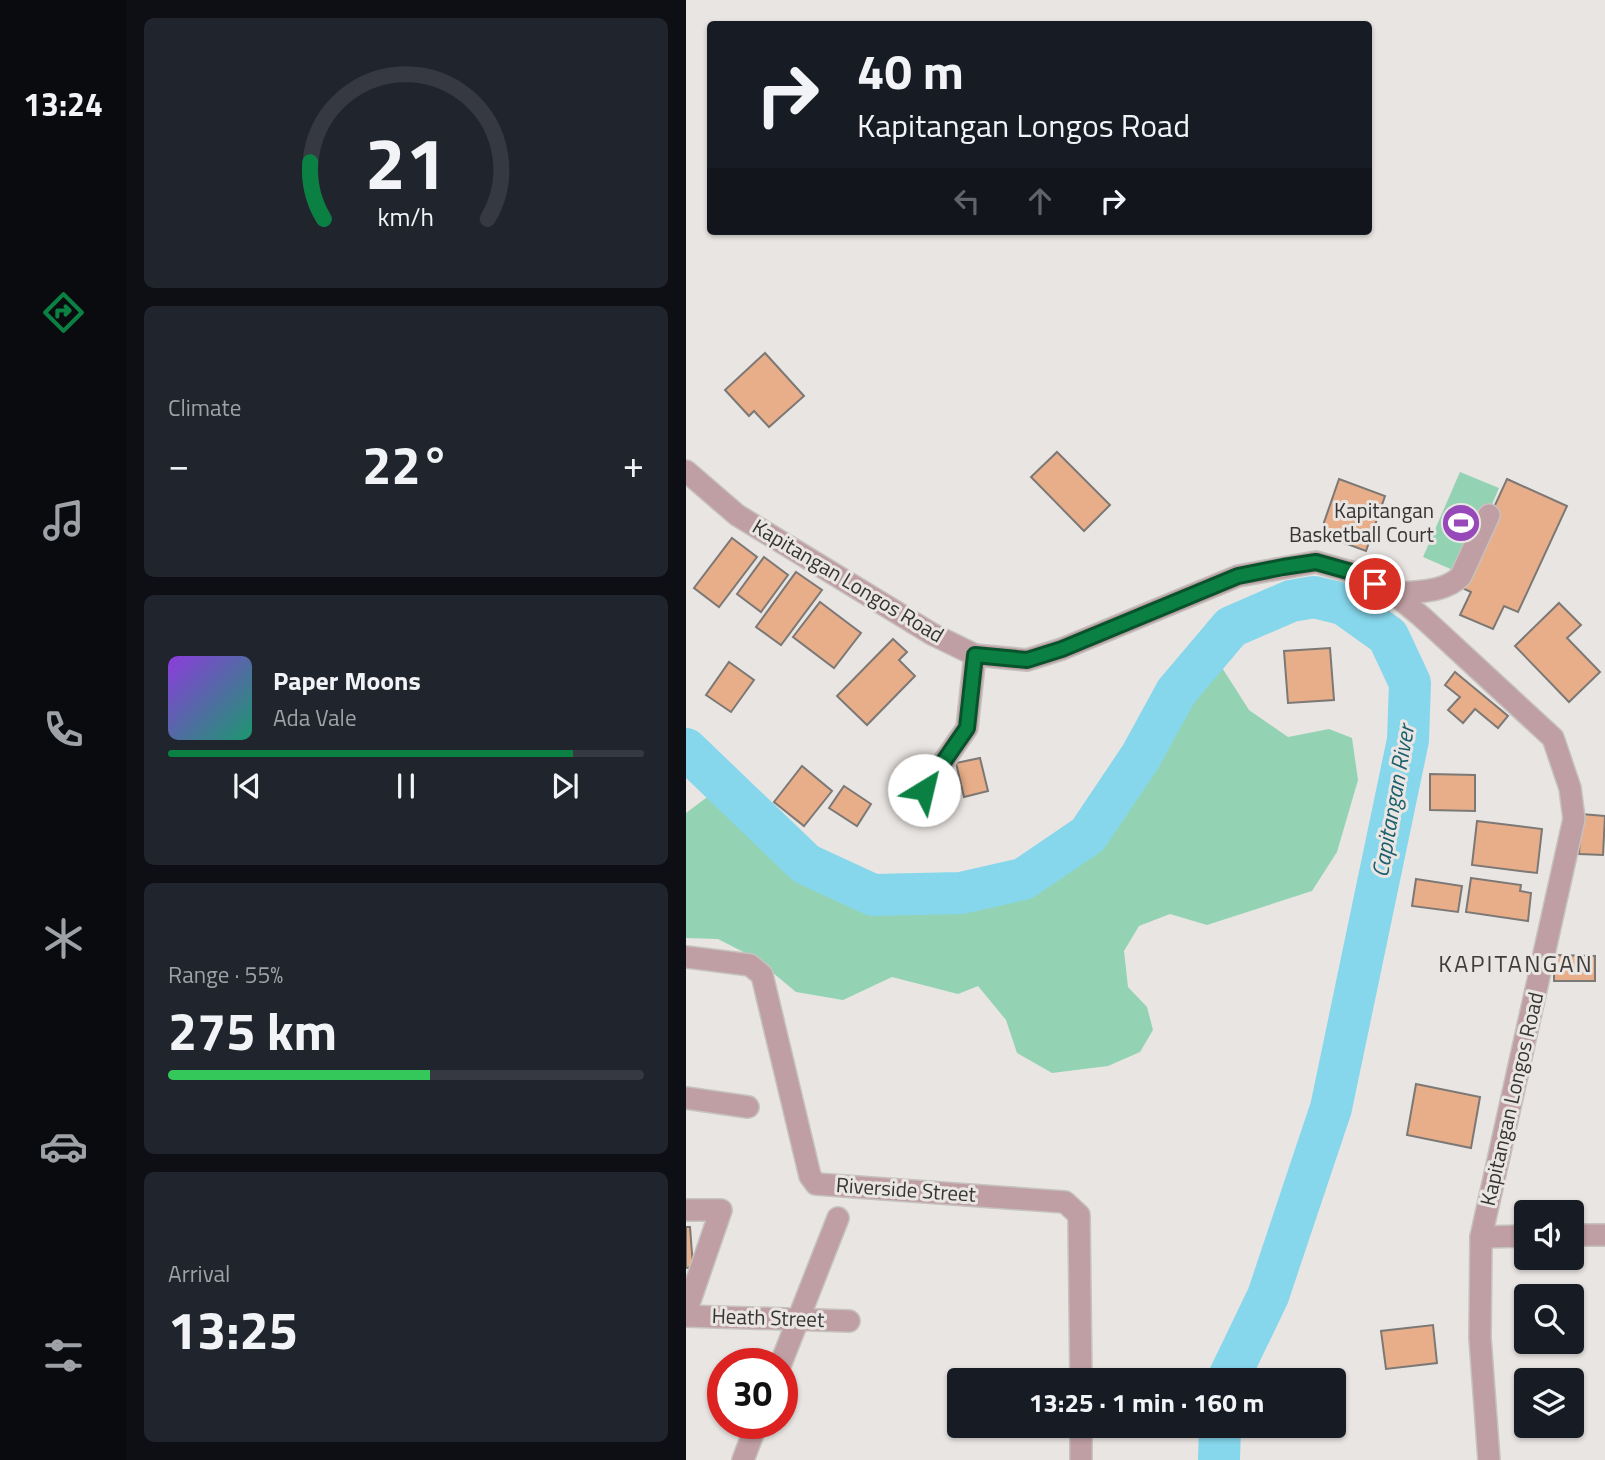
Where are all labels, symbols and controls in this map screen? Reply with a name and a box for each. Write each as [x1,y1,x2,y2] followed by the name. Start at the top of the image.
[857,33,964,108] text: 40 m
[742,49,833,140] icon: right
[23,80,103,128] text: 13:24
[857,101,1190,149] text: Kapitangan Longos Road
[365,108,447,218] text: 21
[948,182,986,220] icon: left
[1021,182,1059,220] icon: ahead
[1094,182,1132,220] icon: right
[378,198,434,236] text: km/h
[39,288,88,337] icon: directions
[168,390,241,425] text: Climate
[362,425,450,504] text: 22°
[168,435,189,493] text: −
[623,435,644,493] text: +
[1289,494,1435,550] place label: Kapitangan Basketball Court
[39,496,88,545] icon: music
[1440,502,1482,544] sports icon: Kapitangan Basketball Court
[747,510,950,650] street label: Kapitangan Longos Road
[1345,554,1405,614] pin
[1356,565,1394,603] icon: arrive
[273,661,421,700] text: Paper Moons
[273,700,357,735] text: Ada Vale
[39,705,88,754] icon: phone
[1362,719,1424,880] water label: Capitangan River
[887,753,961,827] position arrow
[228,767,266,805] icon: previous
[387,767,425,805] icon: pause
[546,767,584,805] icon: next
[39,914,88,963] icon: climate
[1438,945,1594,981] district label: KAPITANGAN
[168,957,283,992] text: Range · 55%
[1471,989,1551,1209] street label: Kapitangan Longos Road
[168,991,337,1070] text: 275 km
[39,1122,88,1171] icon: car
[835,1168,978,1210] street label: Riverside Street
[1514,1200,1584,1438] map controls
[1514,1200,1584,1270] button: sound
[168,1256,230,1291] text: Arrival
[1514,1284,1584,1354] button: search
[168,1290,298,1369] text: 13:25
[711,1299,825,1335] street label: Heath Street
[39,1331,88,1380] icon: filters
[707,1348,798,1439] speed limit sign: 30
[1514,1368,1584,1438] button: layers
[1029,1383,1264,1422] text: 13:25 · 1 min · 160 m

